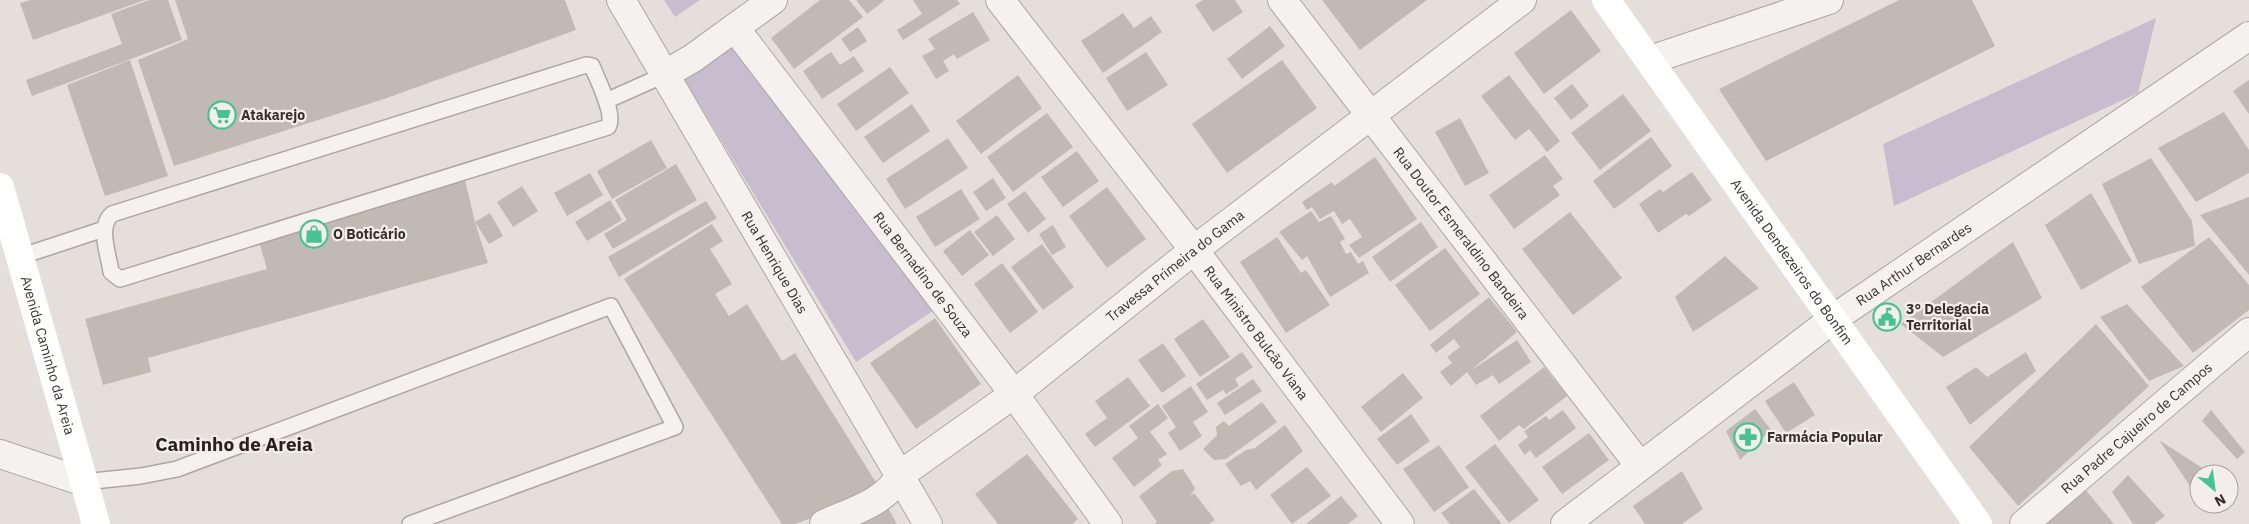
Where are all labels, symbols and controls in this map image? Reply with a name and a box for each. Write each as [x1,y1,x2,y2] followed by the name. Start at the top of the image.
[207,100,237,130] supermarket icon: Atakarejo
[241,106,305,124] place label: Atakarejo
[1389,143,1533,323] street label: Rua Doutor Esmeraldino Bandeira
[1727,175,1857,348] street label: Avenida Dendezeiros do Bonfim
[1102,206,1248,326] street label: Travessa Primeira do Gama
[738,208,812,317] street label: Rua Henrique Dias
[869,208,977,341] street label: Rua Bernadino de Souza
[1852,218,1975,310] street label: Rua Arthur Bernardes
[299,219,329,249] shop icon: O Boticário
[333,225,406,243] place label: O Boticário
[1200,262,1313,404] street label: Rua Ministro Bulcão Viana
[17,274,79,437] street label: Avenida Caminho da Areia
[1906,300,1989,334] place label: 3° Delegacia Territorial
[1872,302,1902,332] public building icon: 3° Delegacia Territorial
[2057,358,2216,497] street label: Rua Padre Cajueiro de Campos
[1733,422,1763,452] pharmacy icon: Farmácia Popular
[1767,428,1883,446] place label: Farmácia Popular
[155,432,313,456] district label: Caminho de Areia
[2189,464,2239,514] north arrow
[2212,490,2229,511] text: N

